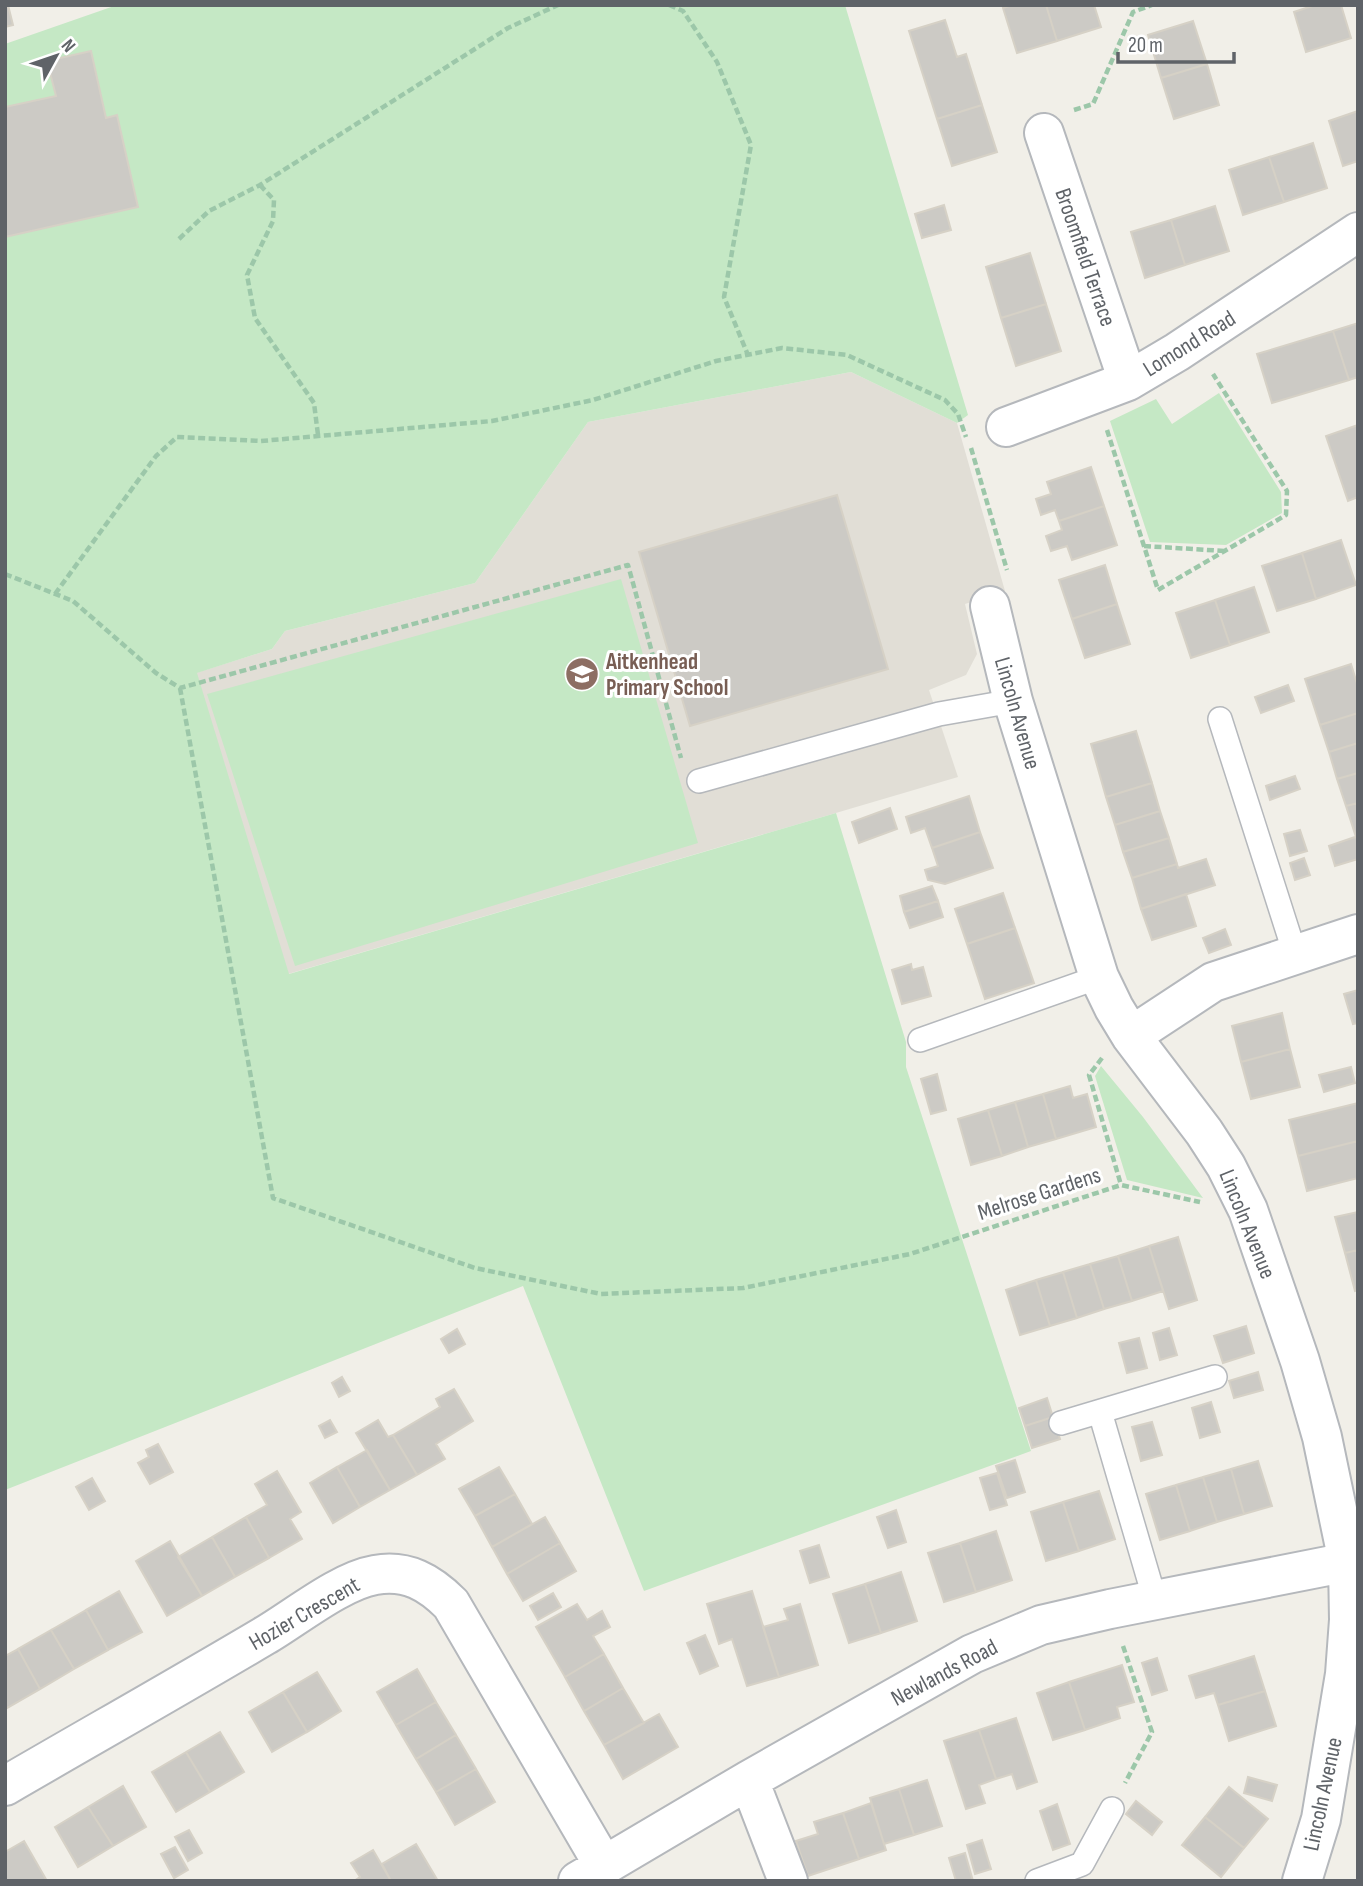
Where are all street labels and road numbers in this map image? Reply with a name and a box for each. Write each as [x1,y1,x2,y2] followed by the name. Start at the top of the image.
[1048,185,1122,330] street label: Broomfield Terrace
[1138,305,1241,383] street label: Lomond Road
[988,654,1046,773] street label: Lincoln Avenue
[974,1161,1104,1227] street label: Melrose Gardens
[1212,1166,1282,1283] street label: Lincoln Avenue
[244,1571,365,1657] street label: Hozier Crescent
[886,1633,1003,1713] street label: Newlands Road
[1297,1735,1349,1854] street label: Lincoln Avenue

